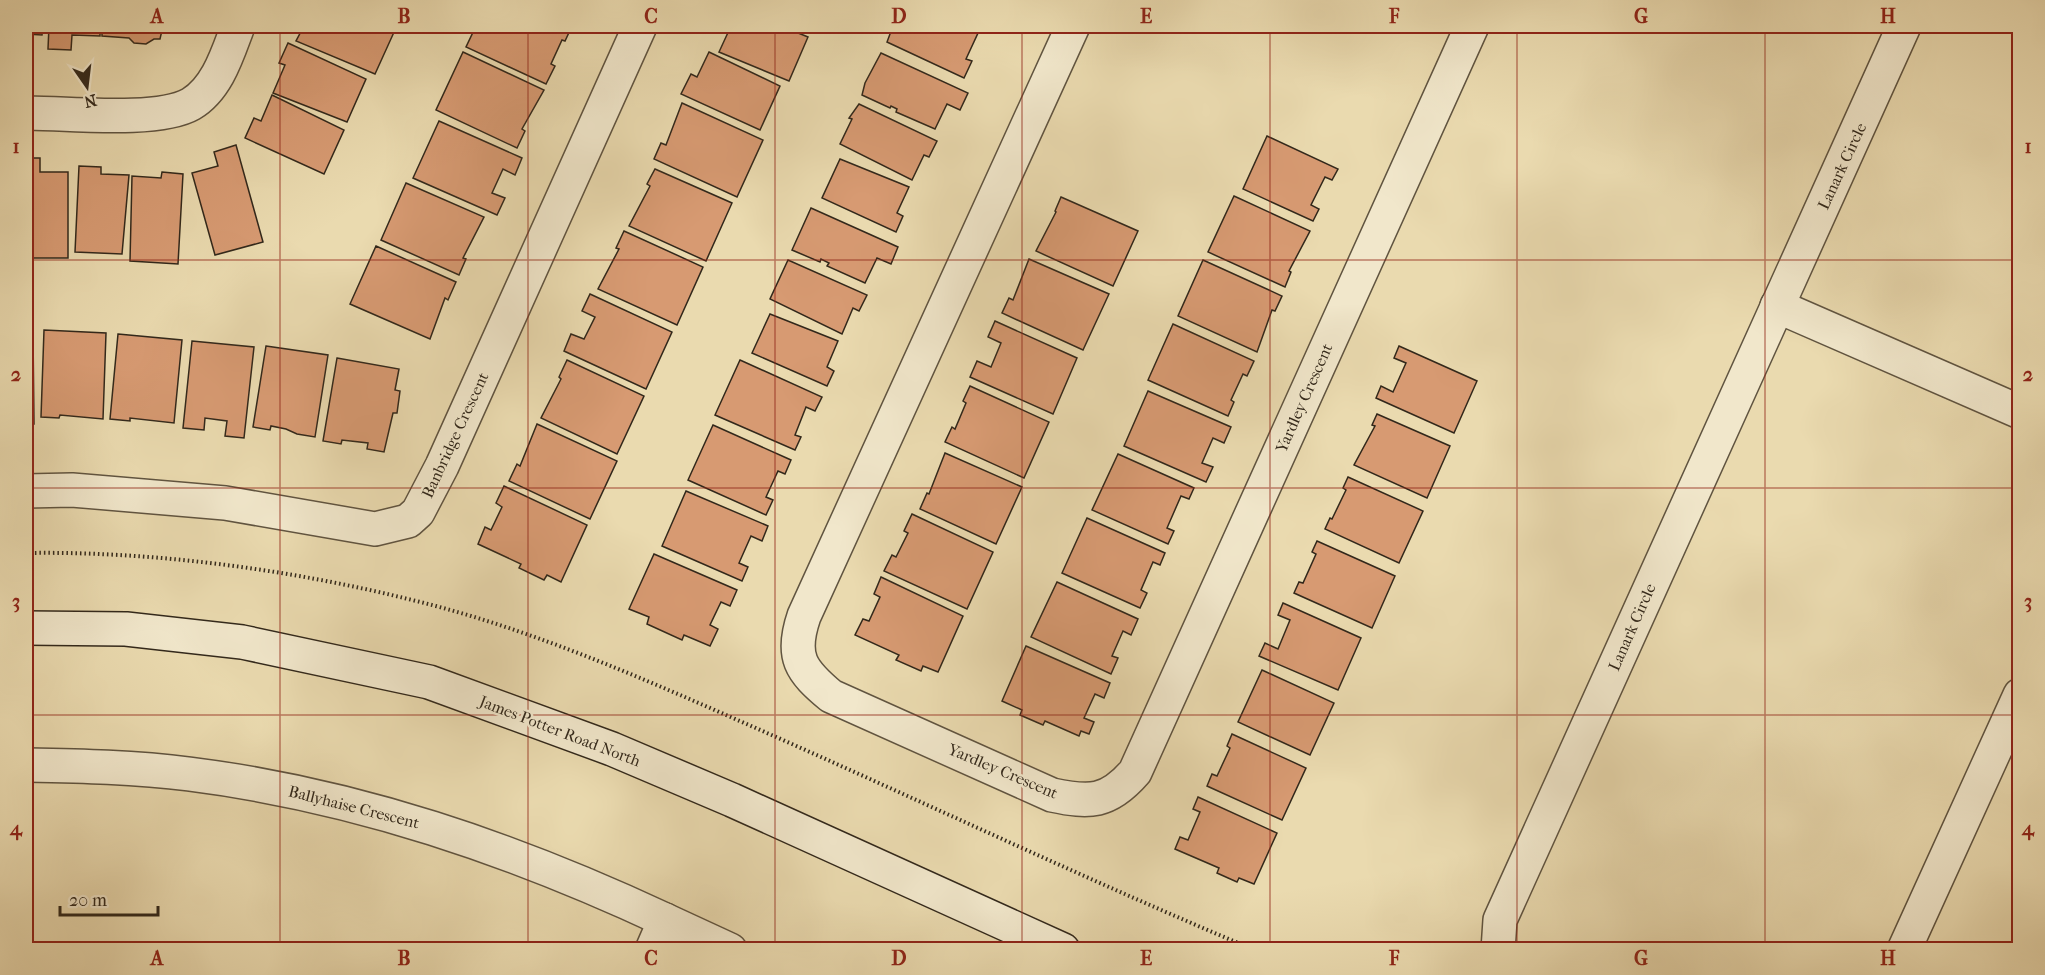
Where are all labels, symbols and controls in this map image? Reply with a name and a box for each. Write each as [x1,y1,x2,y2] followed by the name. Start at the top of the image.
[149,5,165,28] text: A
[397,5,411,28] text: B
[644,5,658,28] text: C
[891,5,907,28] text: D
[1140,5,1152,28] text: E
[1388,5,1400,28] text: F
[1634,5,1648,28] text: G
[1880,5,1896,28] text: H
[57,57,117,117] north arrow
[81,90,99,112] text: N
[1814,120,1870,212] street label: Lanark Circle
[12,135,20,158] text: 1
[2024,135,2032,158] text: 1
[1271,340,1337,456] street label: Yardley Crescent
[11,363,21,386] text: 2
[2023,363,2033,386] text: 2
[418,369,493,501] street label: Banbridge Crescent
[1604,580,1660,674] street label: Lanark Circle
[12,590,20,613] text: 3
[2024,590,2032,613] text: 3
[475,691,643,771] street label: James Potter Road North
[944,739,1061,803] street label: Yardley Crescent
[287,782,422,833] street label: Ballyhaise Crescent
[9,817,23,841] text: 4
[2021,817,2035,841] text: 4
[60,879,158,917] scale bar
[69,890,107,911] text: 20 m
[149,947,165,970] text: A
[397,947,411,970] text: B
[644,947,658,970] text: C
[891,947,907,970] text: D
[1140,947,1152,970] text: E
[1388,947,1400,970] text: F
[1634,947,1648,970] text: G
[1880,947,1896,970] text: H

